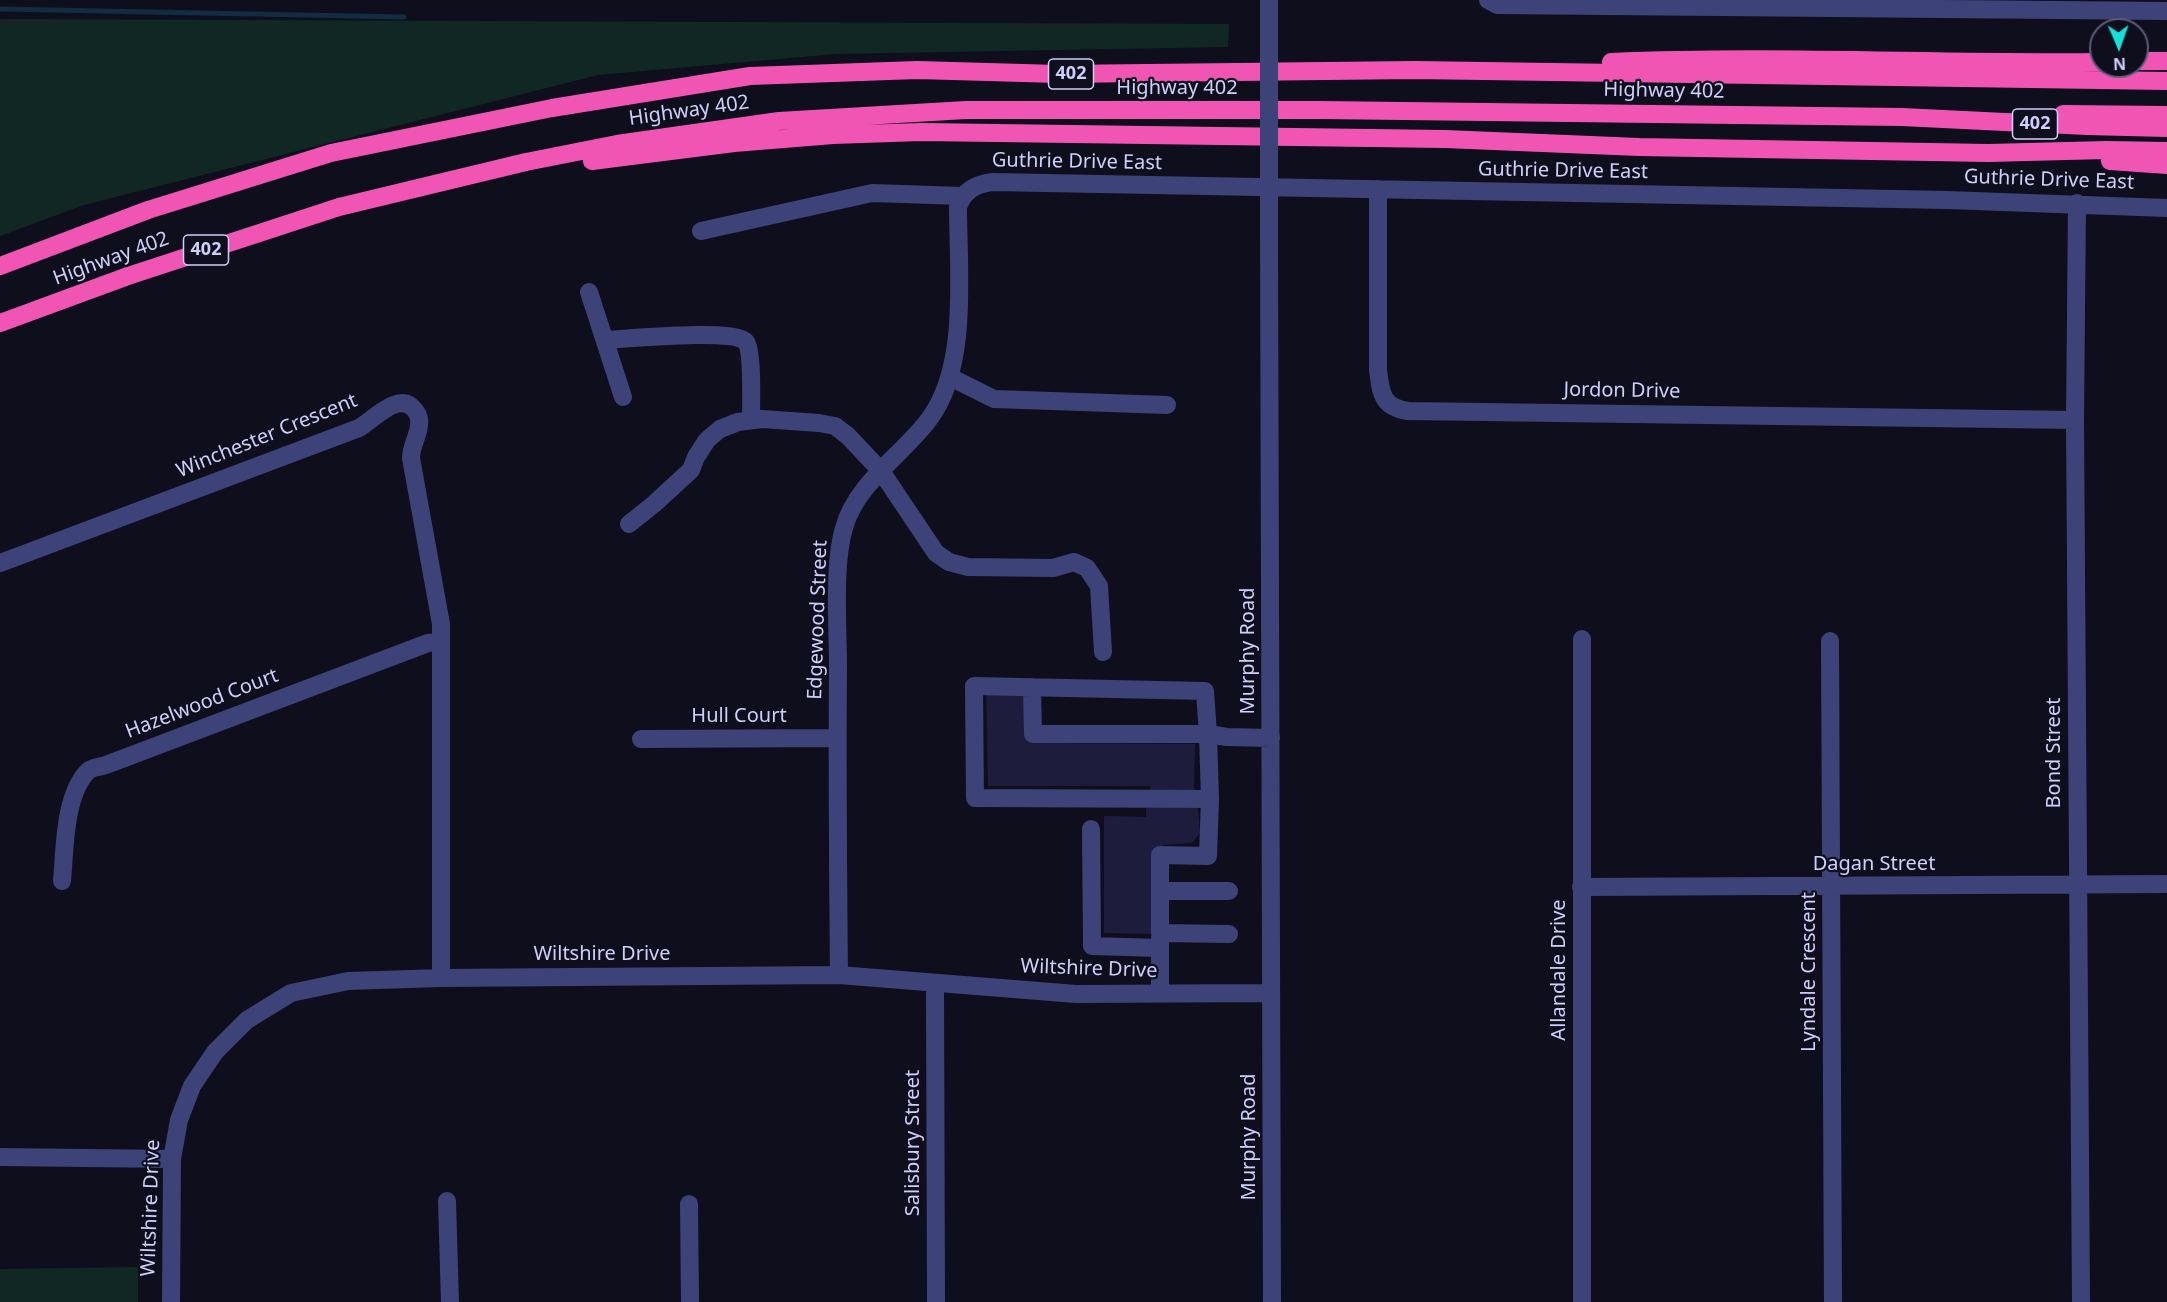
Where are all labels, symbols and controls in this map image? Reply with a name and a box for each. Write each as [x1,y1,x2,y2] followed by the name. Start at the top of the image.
[2089,18,2149,78] north arrow
[2113,53,2126,75] text: N
[1048,59,1094,89] road number: 402
[1116,76,1238,100] street label: Highway 402
[1603,78,1725,104] street label: Highway 402
[627,91,751,131] street label: Highway 402
[2012,109,2058,139] road number: 402
[992,149,1162,175] street label: Guthrie Drive East
[1478,158,1648,184] street label: Guthrie Drive East
[1964,165,2134,195] street label: Guthrie Drive East
[50,227,172,291] street label: Highway 402
[184,235,228,265] road number: 402
[1563,378,1681,404] street label: Jordon Drive
[173,389,361,483] street label: Winchester Crescent
[803,540,833,700] street label: Edgewood Street
[1236,588,1260,714] street label: Murphy Road
[122,664,282,744] street label: Hazelwood Court
[2042,698,2066,808] street label: Bond Street
[691,704,787,728] street label: Hull Court
[1813,852,1935,876] street label: Dagan Street
[1797,892,1821,1052] street label: Lyndale Crescent
[1547,899,1571,1041] street label: Allandale Drive
[533,942,671,966] street label: Wiltshire Drive
[1020,955,1158,983] street label: Wiltshire Drive
[901,1070,925,1216] street label: Salisbury Street
[1237,1074,1261,1200] street label: Murphy Road
[137,1139,165,1277] street label: Wiltshire Drive

